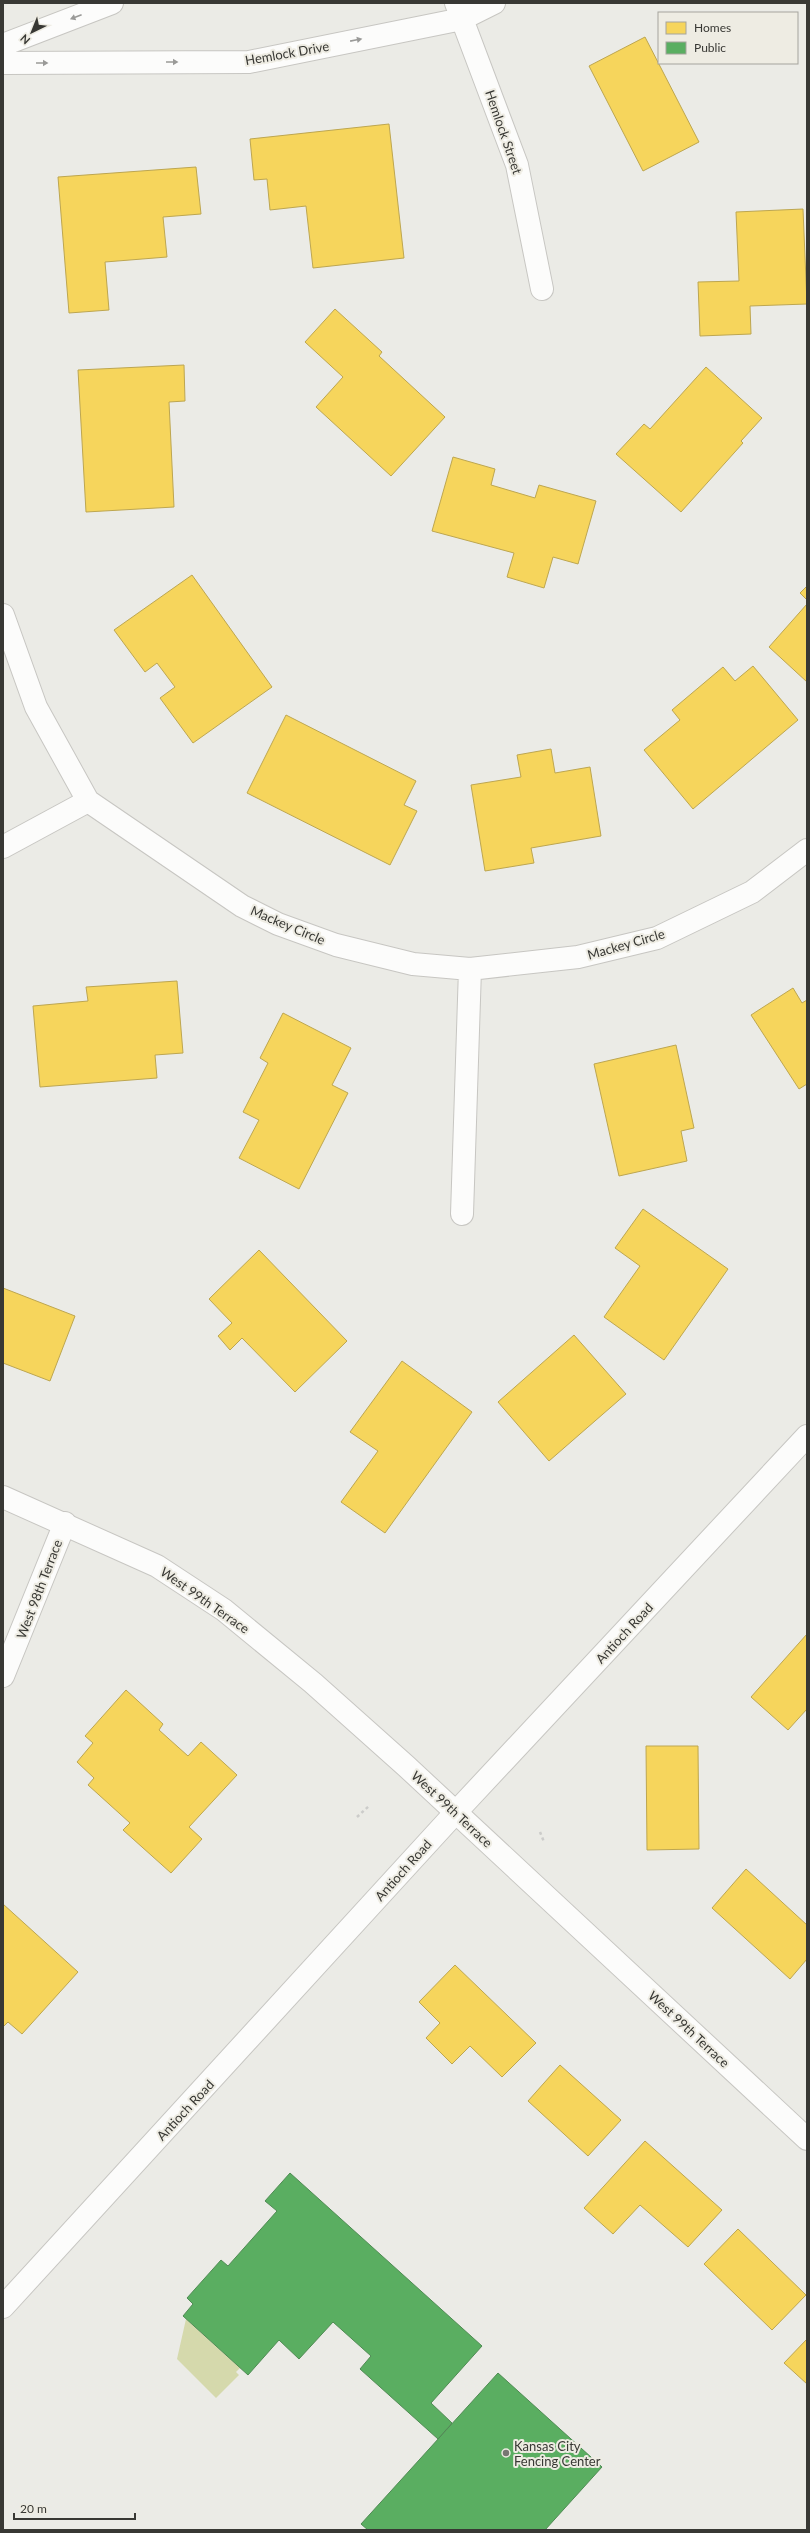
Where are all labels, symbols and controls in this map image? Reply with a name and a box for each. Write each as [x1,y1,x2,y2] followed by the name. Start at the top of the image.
[12,12,52,52] north arrow
[658,12,798,64] legend
[70,14,82,20] one-way arrow
[694,20,731,35] text: Homes
[17,32,32,47] text: N
[350,37,362,43] one-way arrow
[244,38,330,68] street label: Hemlock Drive
[694,40,726,55] text: Public
[166,59,179,65] one-way arrow
[36,60,49,66] one-way arrow
[482,88,526,177] street label: Hemlock Street
[248,902,328,948] street label: Mackey Circle
[586,925,667,963] street label: Mackey Circle
[13,1537,65,1641] street label: West 98th Terrace
[157,1563,253,1637] street label: West 99th Terrace
[592,1599,656,1667] street label: Antioch Road
[408,1767,496,1851] street label: West 99th Terrace
[371,1836,435,1904] street label: Antioch Road
[645,1987,733,2071] street label: West 99th Terrace
[153,2076,217,2144] street label: Antioch Road
[514,2438,601,2469] place label: Kansas City Fencing Center
[501,2448,511,2458] marker: Kansas City Fencing Center
[14,2495,135,2521] scale bar
[20,2501,47,2516] text: 20 m

